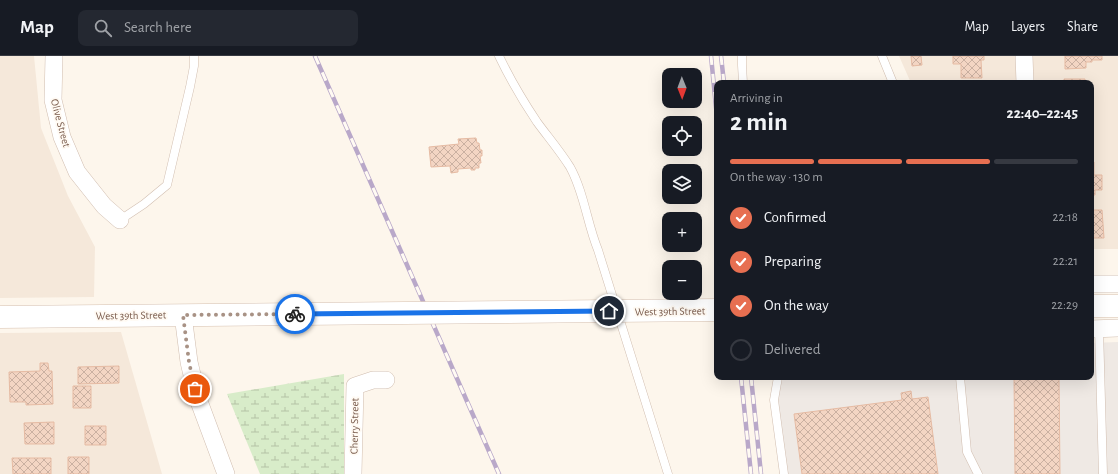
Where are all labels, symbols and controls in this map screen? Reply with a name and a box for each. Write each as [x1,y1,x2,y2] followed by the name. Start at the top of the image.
[78,10,358,46] search box
[92,17,114,39] icon: search
[20,18,54,37] text: Map
[124,20,192,35] text: Search here
[964,20,989,34] text: Map
[1011,20,1045,34] text: Layers
[1067,20,1098,34] text: Share
[662,68,702,108] north arrow
[662,68,702,300] map controls
[730,92,783,105] text: Arriving in
[49,98,72,149] street label: Olive Street
[1007,106,1078,121] text: 22:40–22:45
[730,109,788,135] text: 2 min
[662,116,702,156] button: locate
[662,164,702,204] button: layers
[730,171,823,184] text: On the way · 130 m
[730,207,752,229] icon: check
[764,210,826,225] text: Confirmed
[1053,211,1078,224] text: 22:18
[662,212,702,252] button: +
[730,251,752,273] icon: check
[764,254,821,269] text: Preparing
[1053,255,1078,268] text: 22:21
[662,260,702,300] button: −
[275,294,315,334] courier
[592,294,626,328] pin
[730,295,752,317] icon: check
[764,298,829,313] text: On the way
[1051,299,1078,312] text: 22:29
[598,300,620,322] icon: home
[284,303,306,325] icon: bike
[635,305,706,318] street label: West 39th Street
[96,309,167,322] street label: West 39th Street
[764,342,821,357] text: Delivered
[178,372,212,406] pin
[184,378,206,400] icon: bag
[349,397,360,454] street label: Cherry Street

